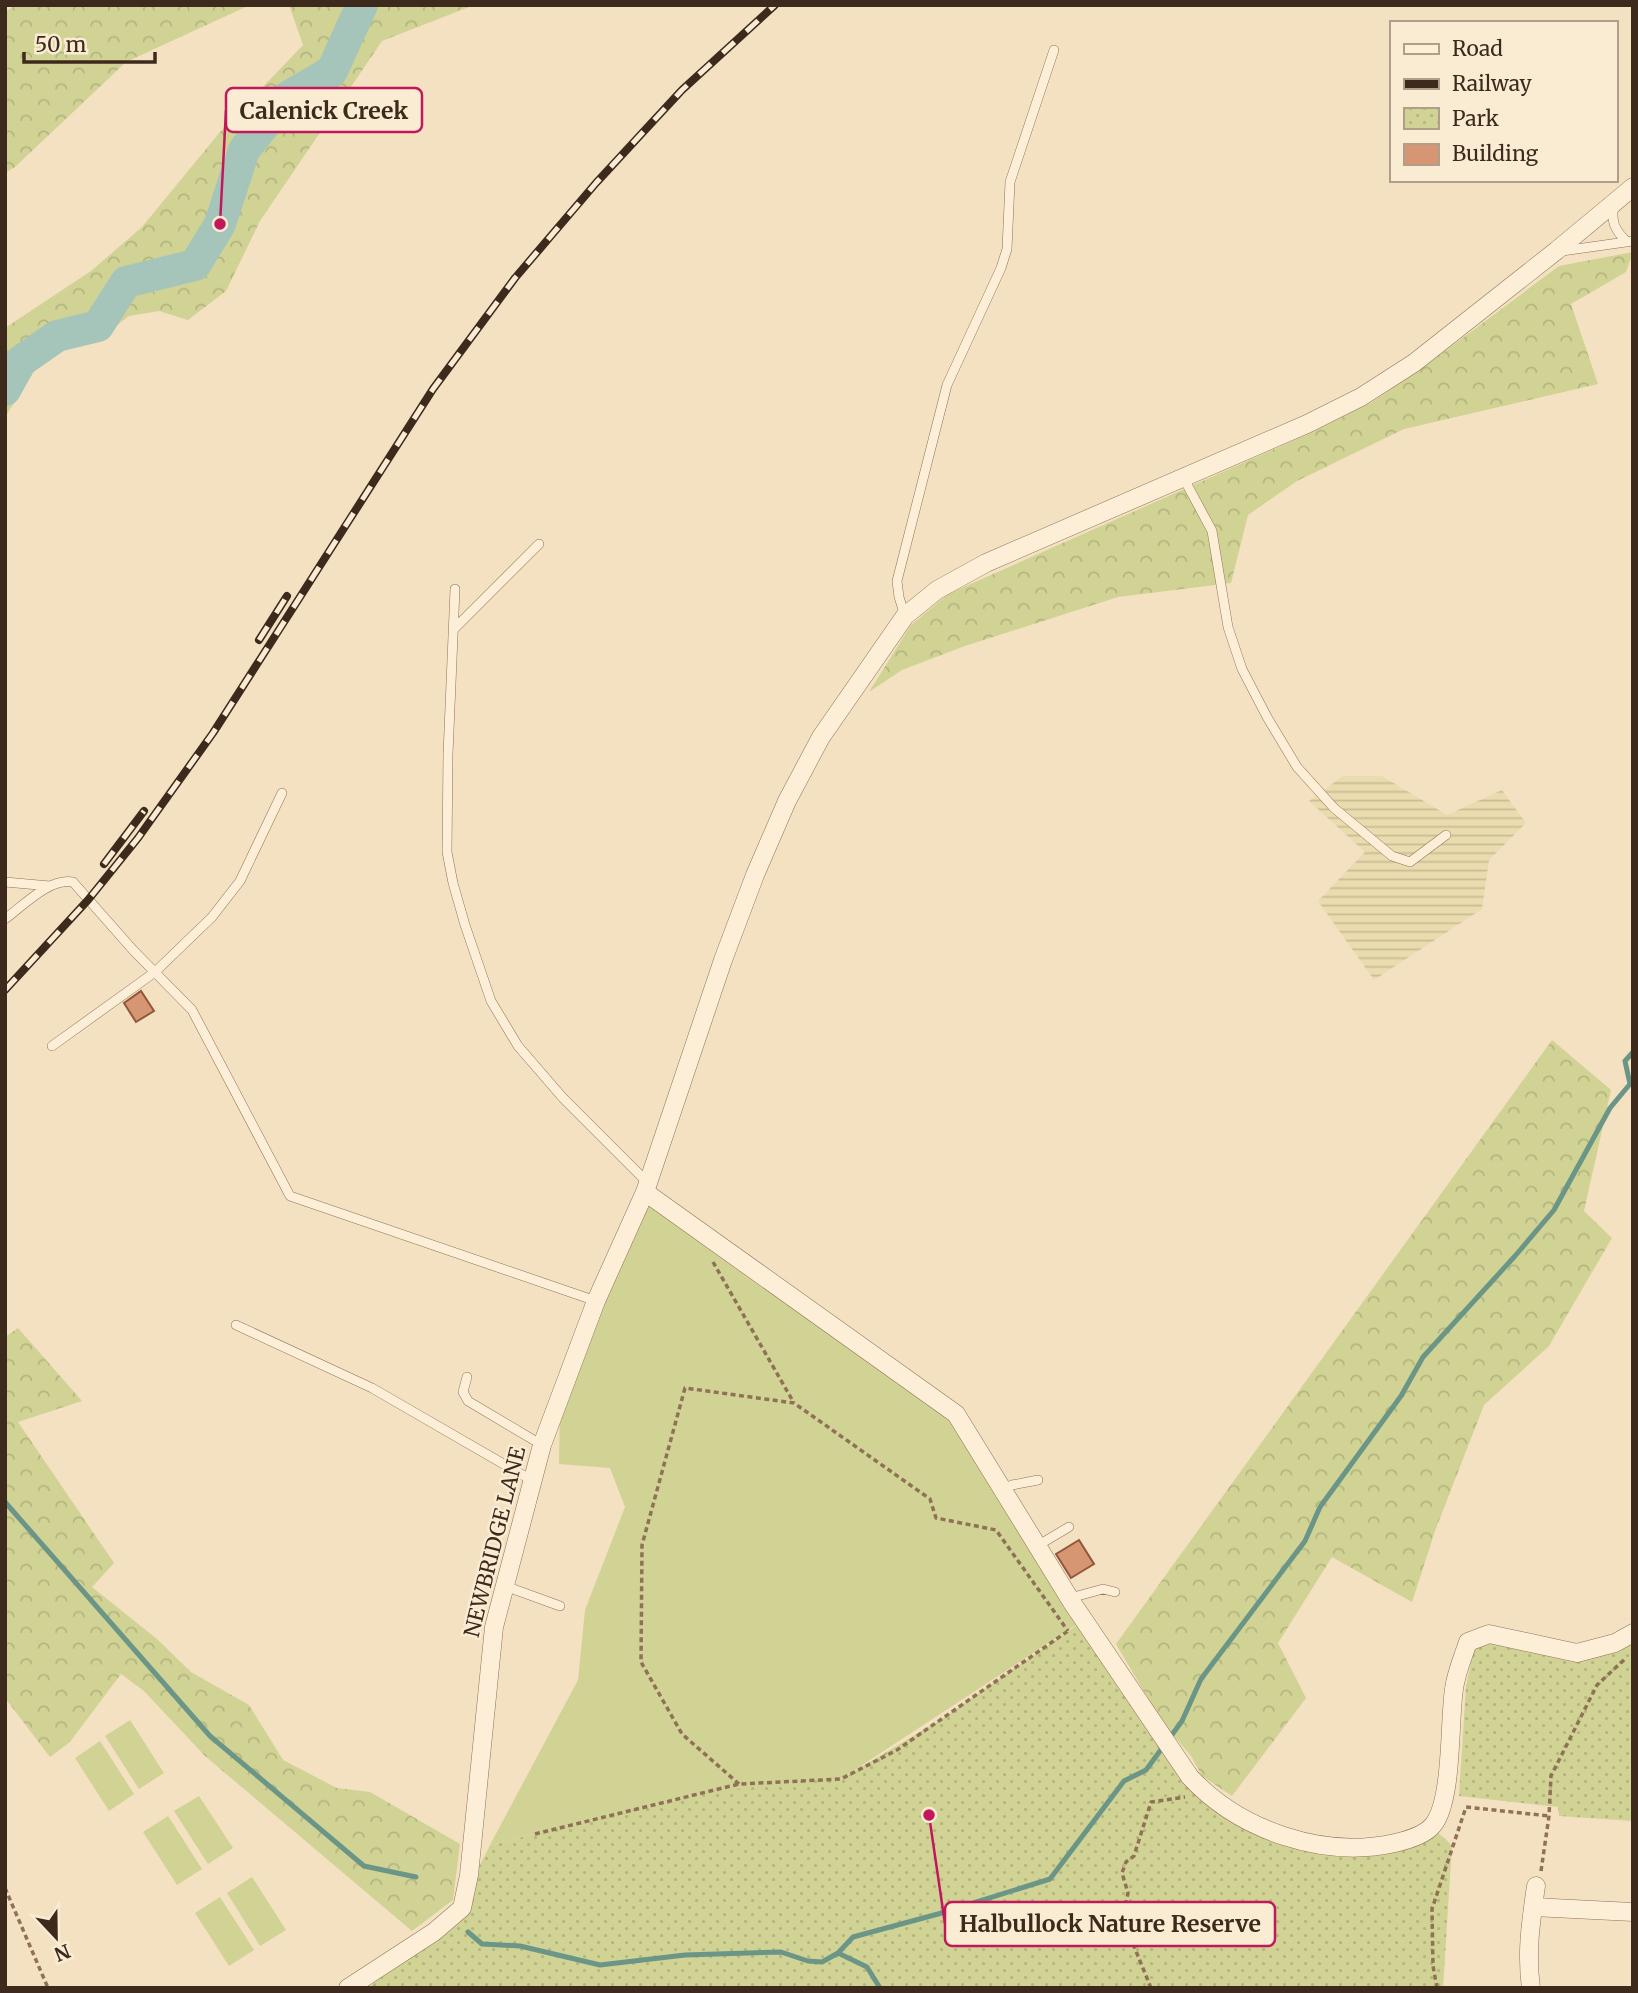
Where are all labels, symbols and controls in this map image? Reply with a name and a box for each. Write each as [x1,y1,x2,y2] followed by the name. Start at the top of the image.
[24,21,156,65] scale bar
[1390,21,1617,182] legend
[35,31,86,58] text: 50 m
[1452,35,1503,62] text: Road
[1452,70,1533,97] text: Railway
[226,88,422,132] callout: Calenick Creek
[240,96,408,125] text: Calenick Creek
[1452,105,1499,132] text: Park
[1452,140,1539,167] text: Building
[458,1443,531,1640] street label: NEWBRIDGE LANE
[21,1902,91,1972] north arrow
[945,1902,1275,1946] callout: Halbullock Nature Reserve
[959,1909,1261,1938] text: Halbullock Nature Reserve
[51,1939,74,1967] text: N

